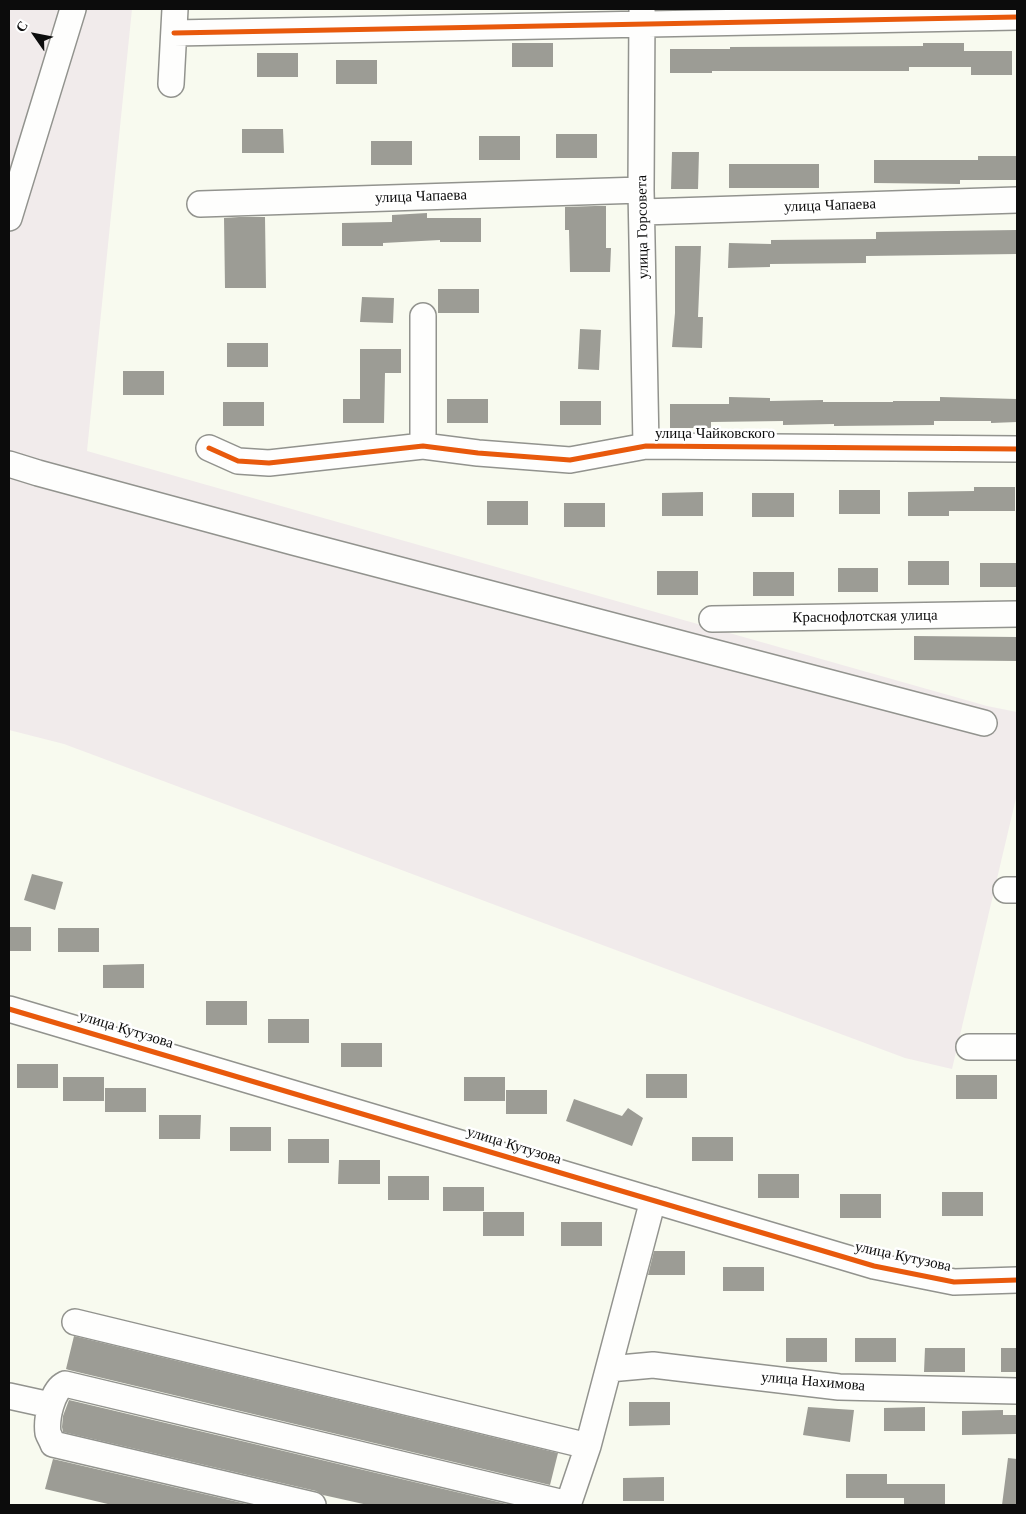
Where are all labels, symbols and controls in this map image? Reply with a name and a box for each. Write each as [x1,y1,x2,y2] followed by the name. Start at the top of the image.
[10,10,60,60] north arrow
[13,18,31,35] text: С
[633,175,653,279] street label: улица Горсовета
[375,186,467,208] street label: улица Чапаева
[784,195,876,217] street label: улица Чапаева
[655,425,775,443] street label: улица Чайковского
[792,607,938,627] street label: Краснофлотская улица
[77,1007,175,1053] street label: улица Кутузова
[465,1123,563,1169] street label: улица Кутузова
[853,1238,953,1276] street label: улица Кутузова
[760,1368,866,1396] street label: улица Нахимова

